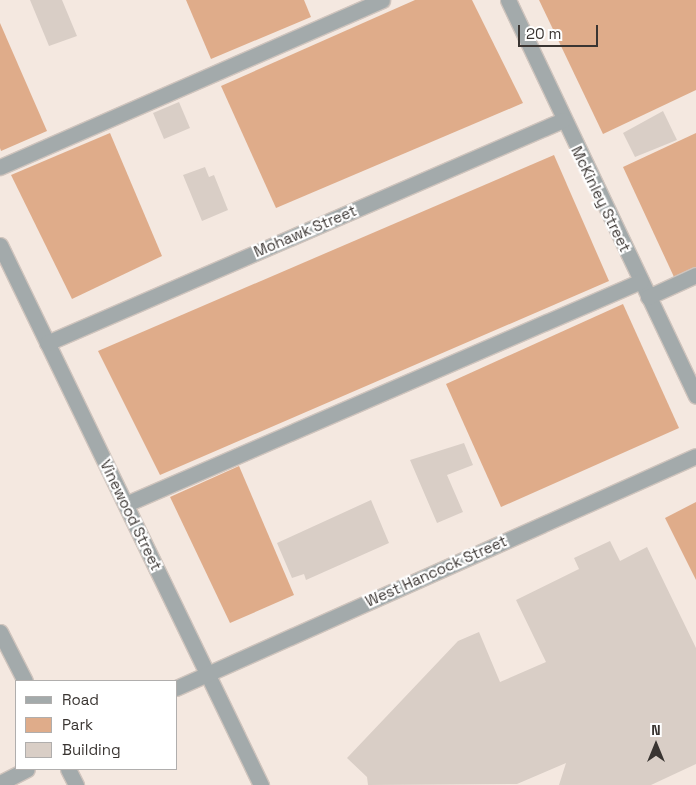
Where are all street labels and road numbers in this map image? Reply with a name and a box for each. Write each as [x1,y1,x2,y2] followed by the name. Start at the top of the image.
[568,143,634,255] street label: McKinley Street
[251,201,359,261] street label: Mohawk Street
[96,457,166,573] street label: Vinewood Street
[362,532,510,610] street label: West Hancock Street

